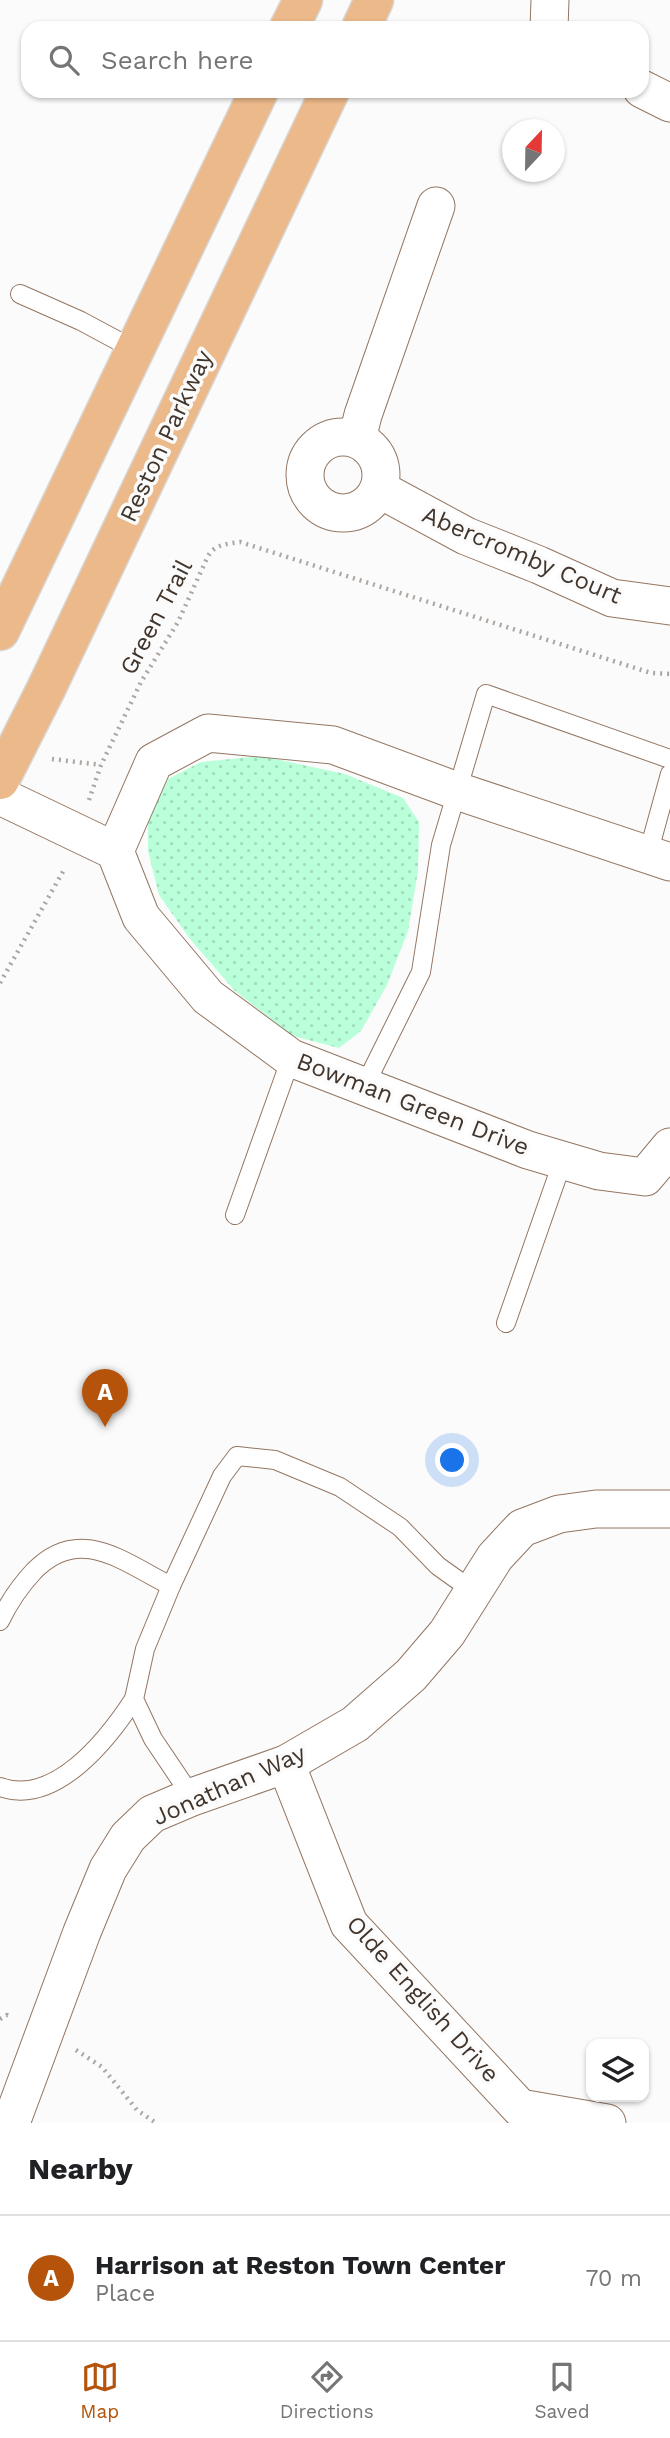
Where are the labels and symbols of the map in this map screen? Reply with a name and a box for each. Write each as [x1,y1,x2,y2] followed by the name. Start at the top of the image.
[502,119,565,182] north arrow
[114,345,218,526] street label: Reston Parkway
[418,500,626,610] street label: Abercromby Court
[114,554,198,679] street label: Green Trail
[293,1047,533,1161] street label: Bowman Green Drive
[82,1369,128,1427] pin: A
[435,1443,469,1477] your location
[148,1739,310,1831] street label: Jonathan Way
[341,1910,505,2088] street label: Olde English Drive

